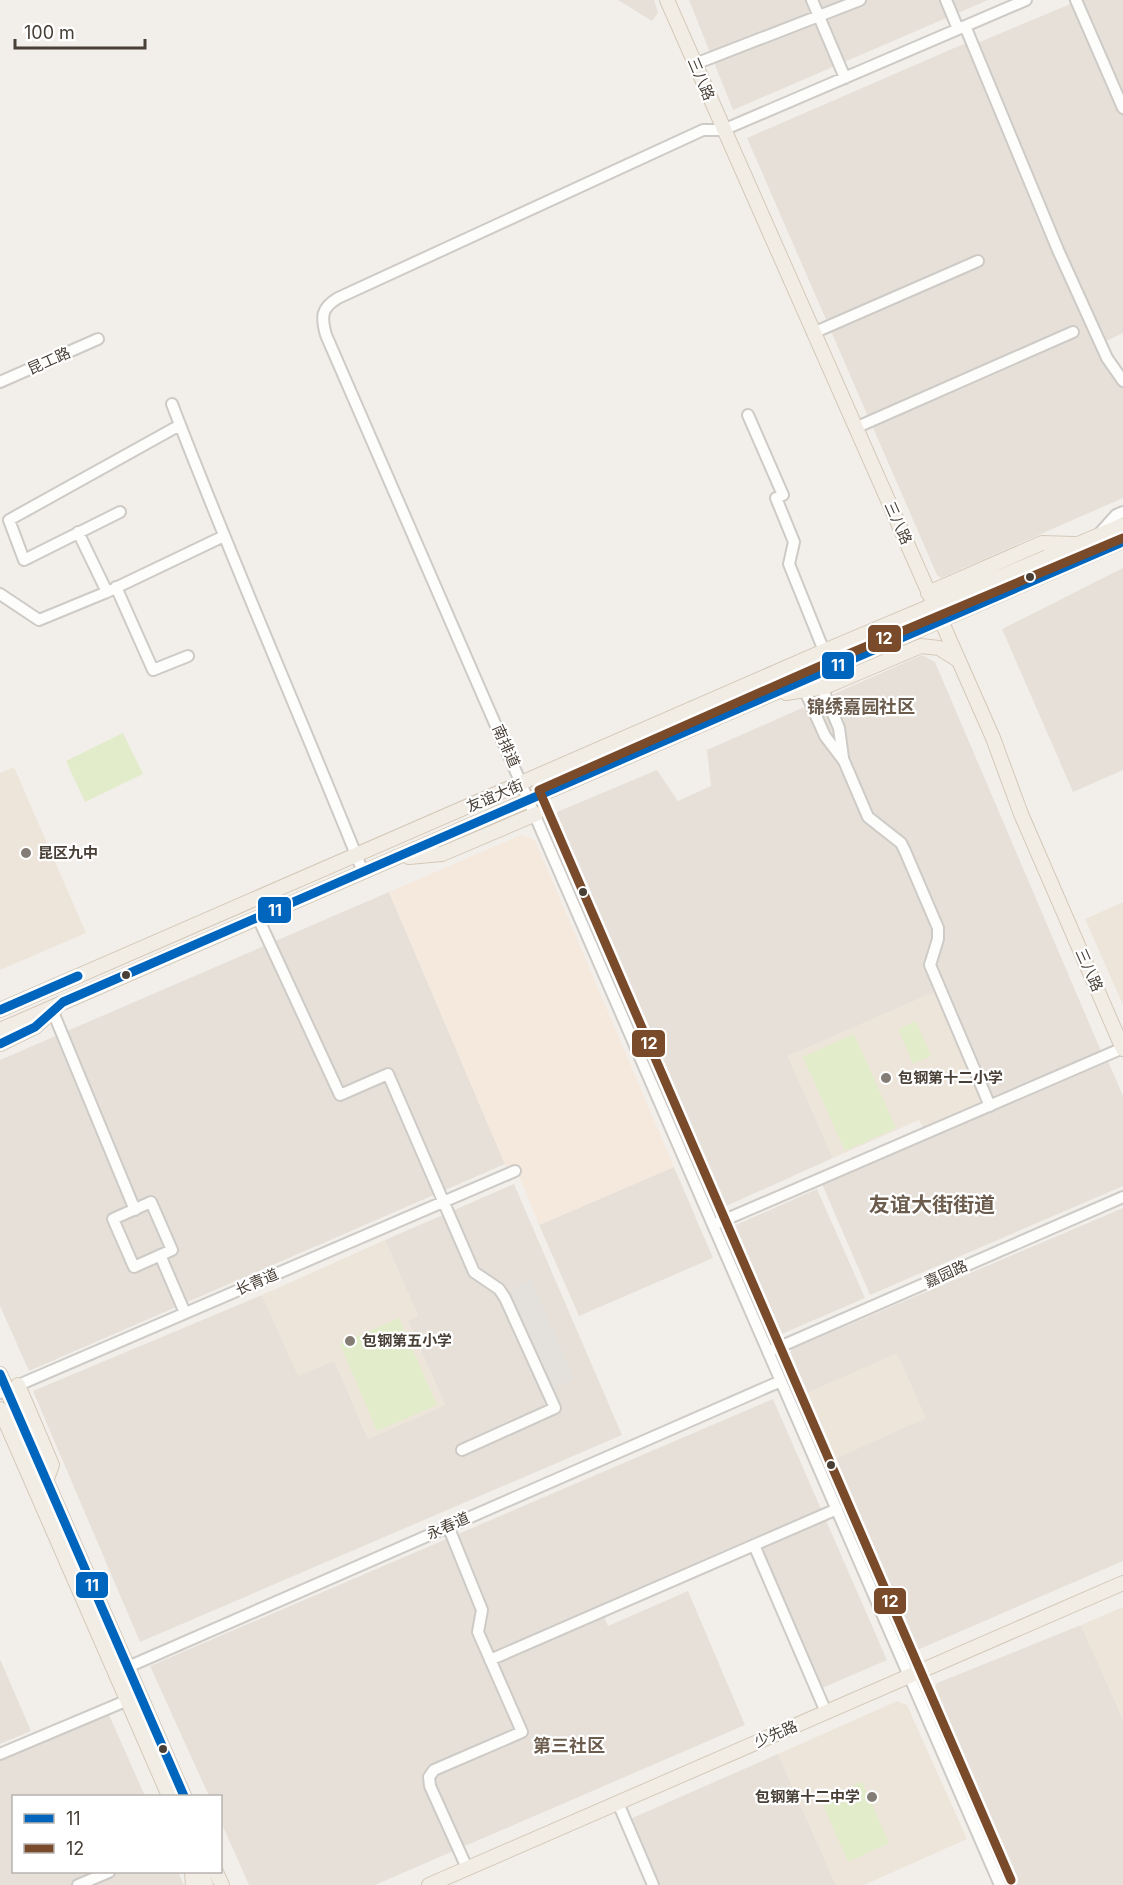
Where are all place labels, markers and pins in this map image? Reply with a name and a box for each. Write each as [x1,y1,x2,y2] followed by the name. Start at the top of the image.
[1024,571,1036,583] unlabelled marker
[38,843,98,862] place label: 昆区九中
[19,846,33,860] marker: 昆区九中
[577,886,589,898] unlabelled marker
[120,969,132,981] unlabelled marker
[898,1068,1003,1087] place label: 包钢第十二小学
[879,1071,893,1085] marker: 包钢第十二小学
[362,1331,452,1350] place label: 包钢第五小学
[343,1334,357,1348] marker: 包钢第五小学
[825,1459,837,1471] unlabelled marker
[157,1743,169,1755] unlabelled marker
[755,1787,860,1806] place label: 包钢第十二中学
[865,1790,879,1804] marker: 包钢第十二中学

